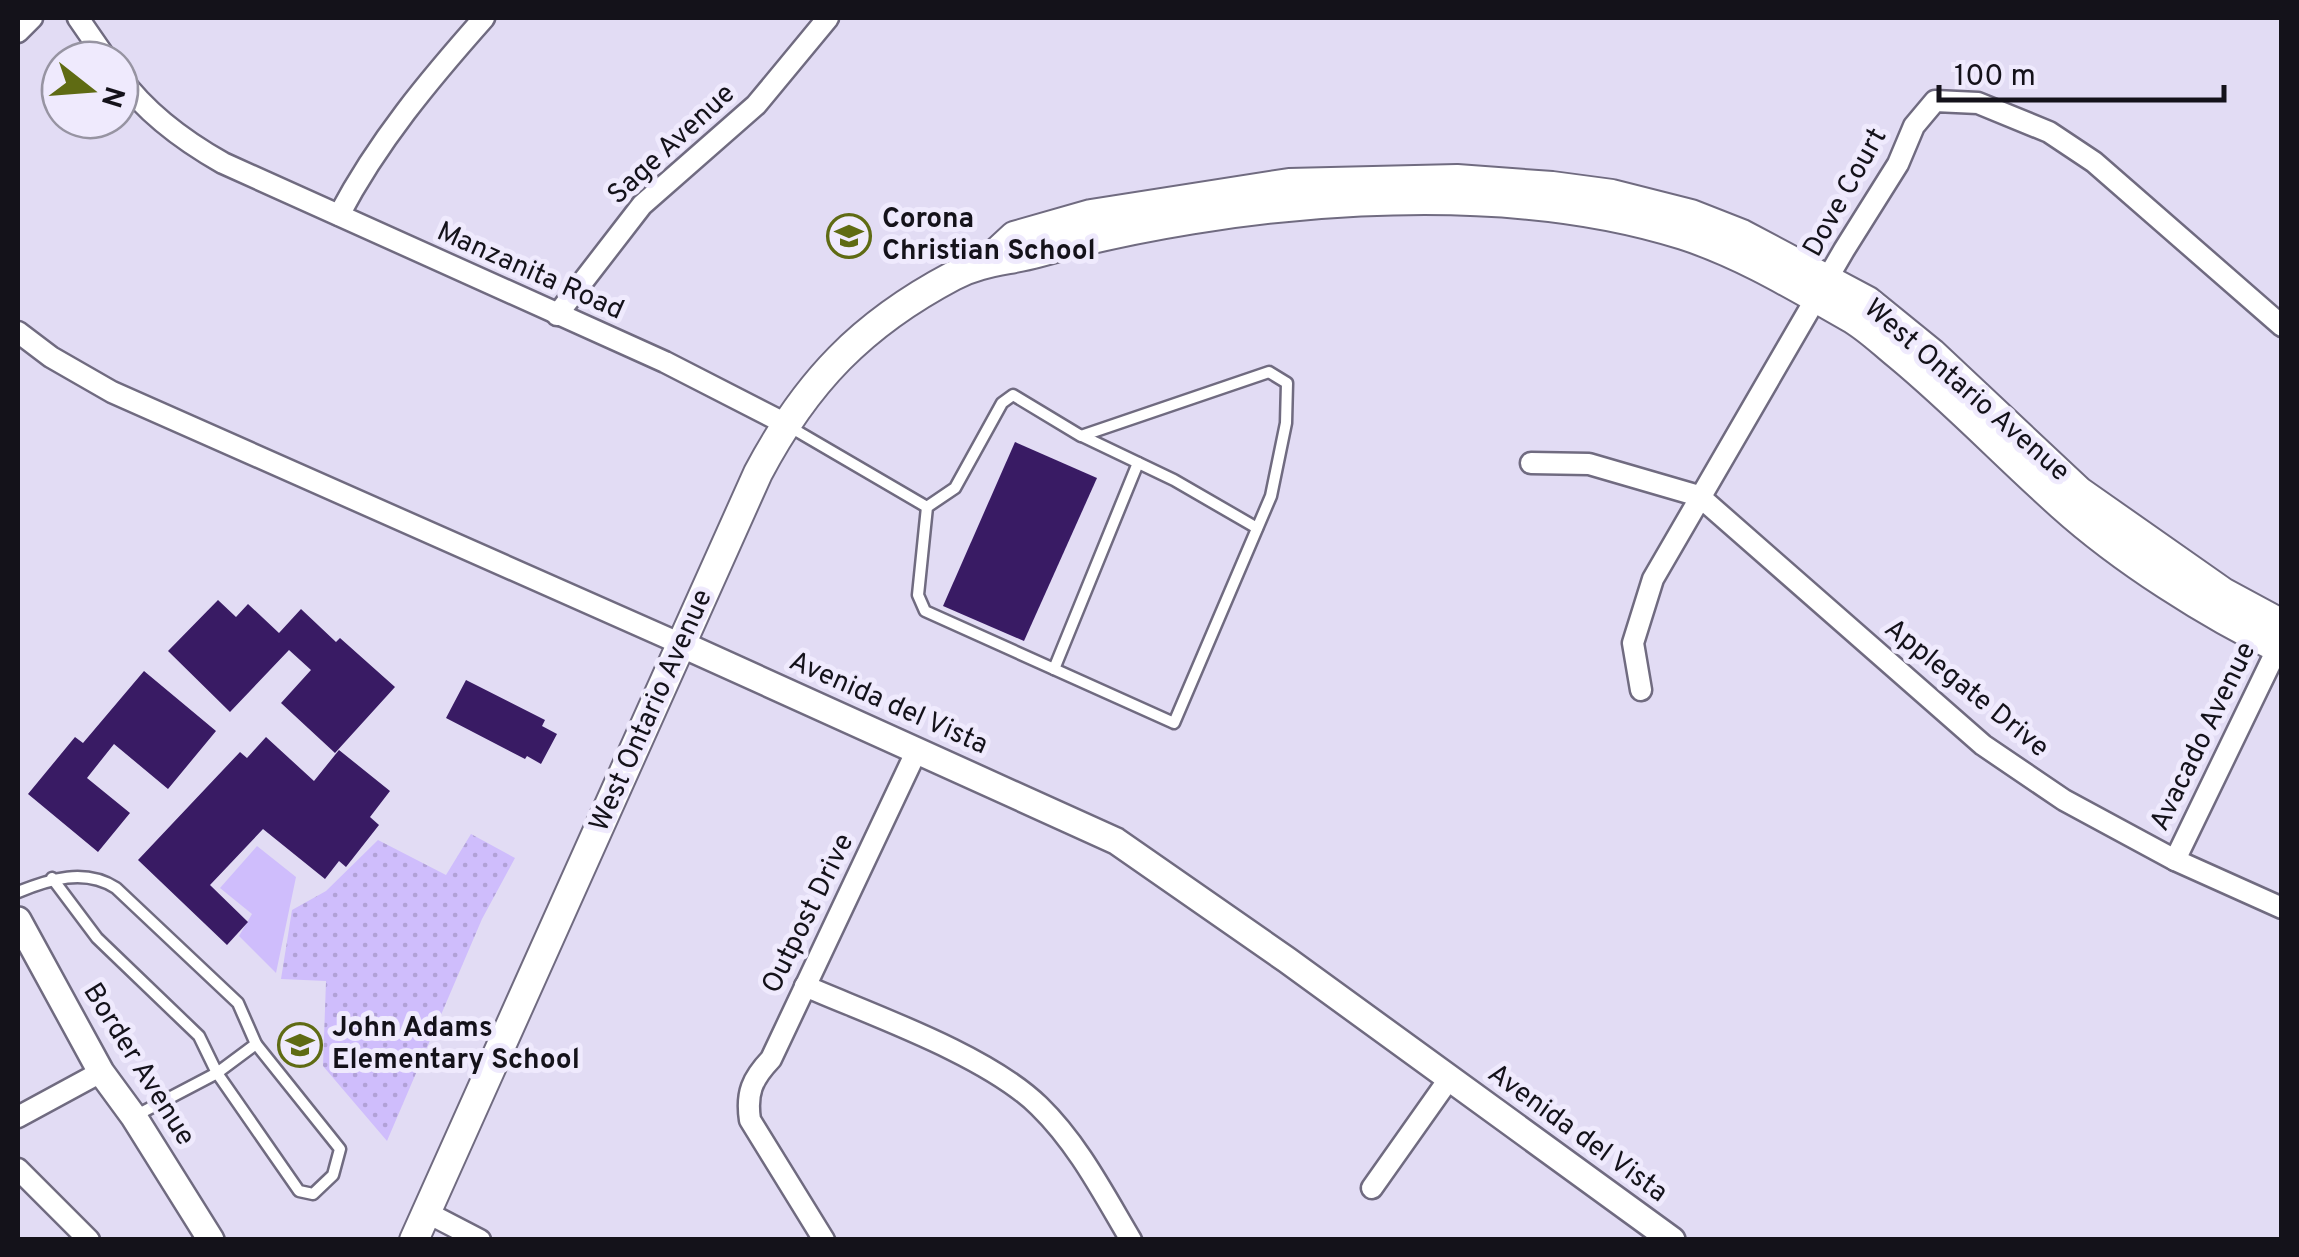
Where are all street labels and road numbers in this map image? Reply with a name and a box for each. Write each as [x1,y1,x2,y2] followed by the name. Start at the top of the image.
[601,77,743,213] street label: Sage Avenue
[1796,122,1896,264] street label: Dove Court
[431,215,629,329] street label: Manzanita Road
[1855,292,2077,490] street label: West Ontario Avenue
[582,584,722,838] street label: West Ontario Avenue
[1876,611,2056,767] street label: Applegate Drive
[2143,637,2265,837] street label: Avacado Avenue
[783,644,993,764] street label: Avenida del Vista
[755,828,863,1000] street label: Outpost Drive
[74,977,202,1153] street label: Border Avenue
[1480,1057,1674,1211] street label: Avenida del Vista

